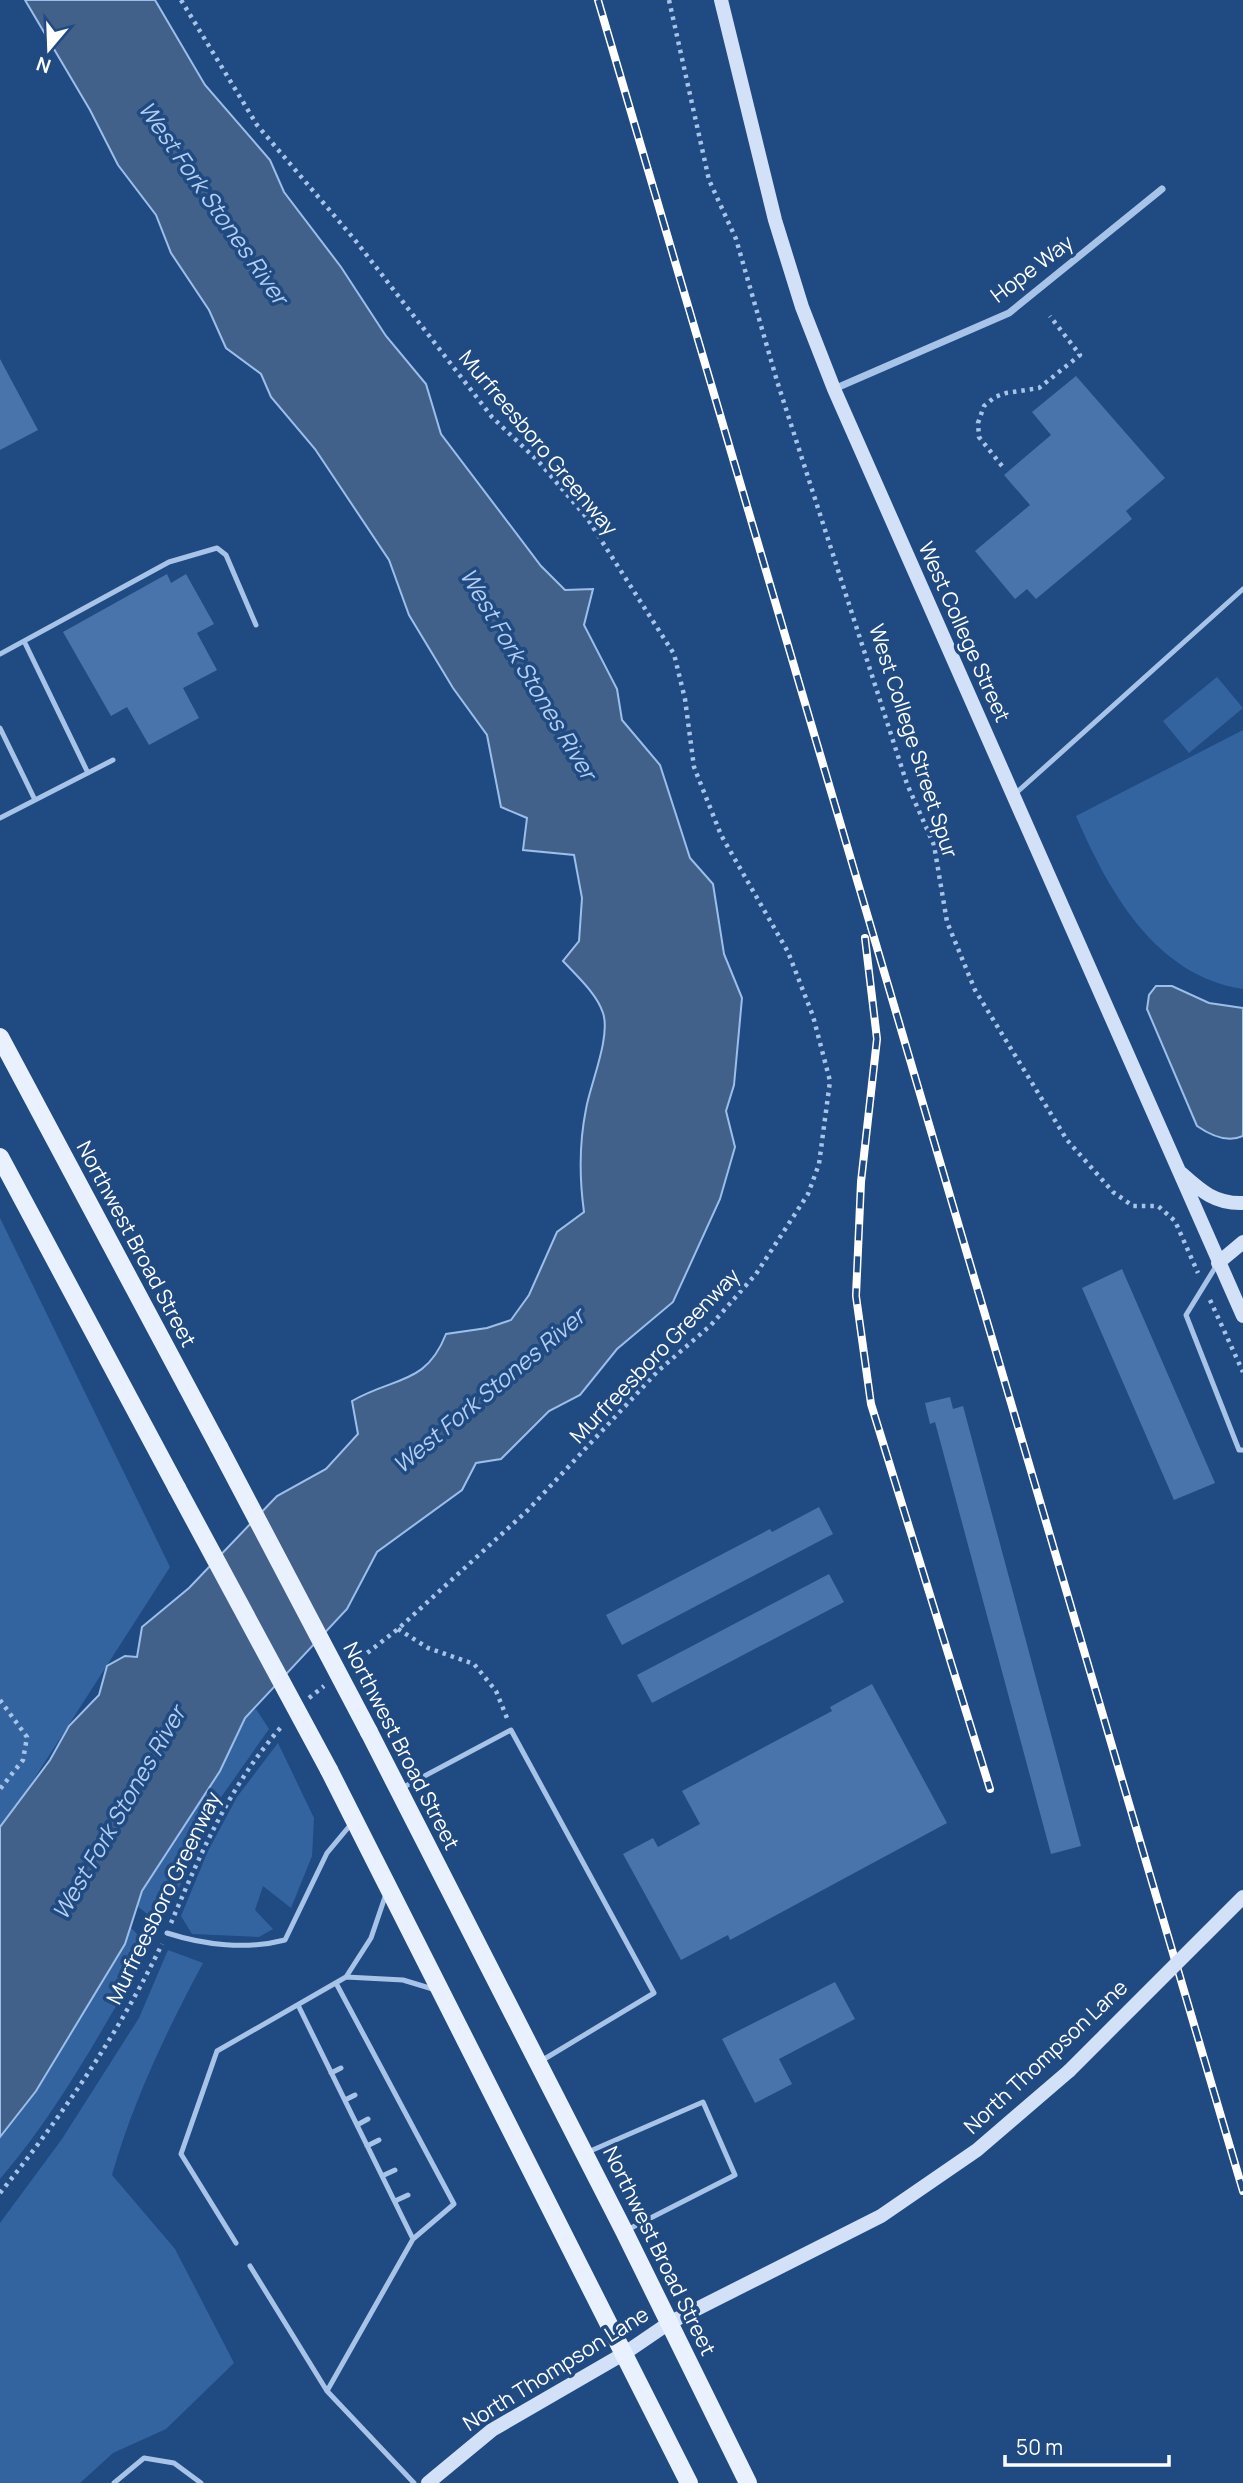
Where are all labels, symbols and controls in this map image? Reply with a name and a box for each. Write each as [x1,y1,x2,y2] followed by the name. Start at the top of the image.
[14,14,84,84] north arrow
[33,51,54,80] text: N
[131,94,298,313] water label: West Fork Stones River
[984,228,1078,308] street label: Hope Way
[453,344,625,541] street label: Murfreesboro Greenway
[913,537,1017,726] street label: West College Street
[453,562,606,788] water label: West Fork Stones River
[863,620,965,861] street label: West College Street Spur
[71,1136,203,1351] street label: Northwest Broad Street
[563,1262,745,1449] street label: Murfreesboro Greenway
[386,1299,593,1480] water label: West Fork Stones River
[337,1637,466,1854] street label: Northwest Broad Street
[44,1698,194,1925] water label: West Fork Stones River
[99,1787,227,2009] street label: Murfreesboro Greenway
[957,1973,1133,2140] street label: North Thompson Lane
[597,2141,723,2360] street label: Northwest Broad Street
[457,2300,654,2437] street label: North Thompson Lane
[1005,2424,1170,2468] scale bar
[1016,2433,1063,2461] text: 50 m

